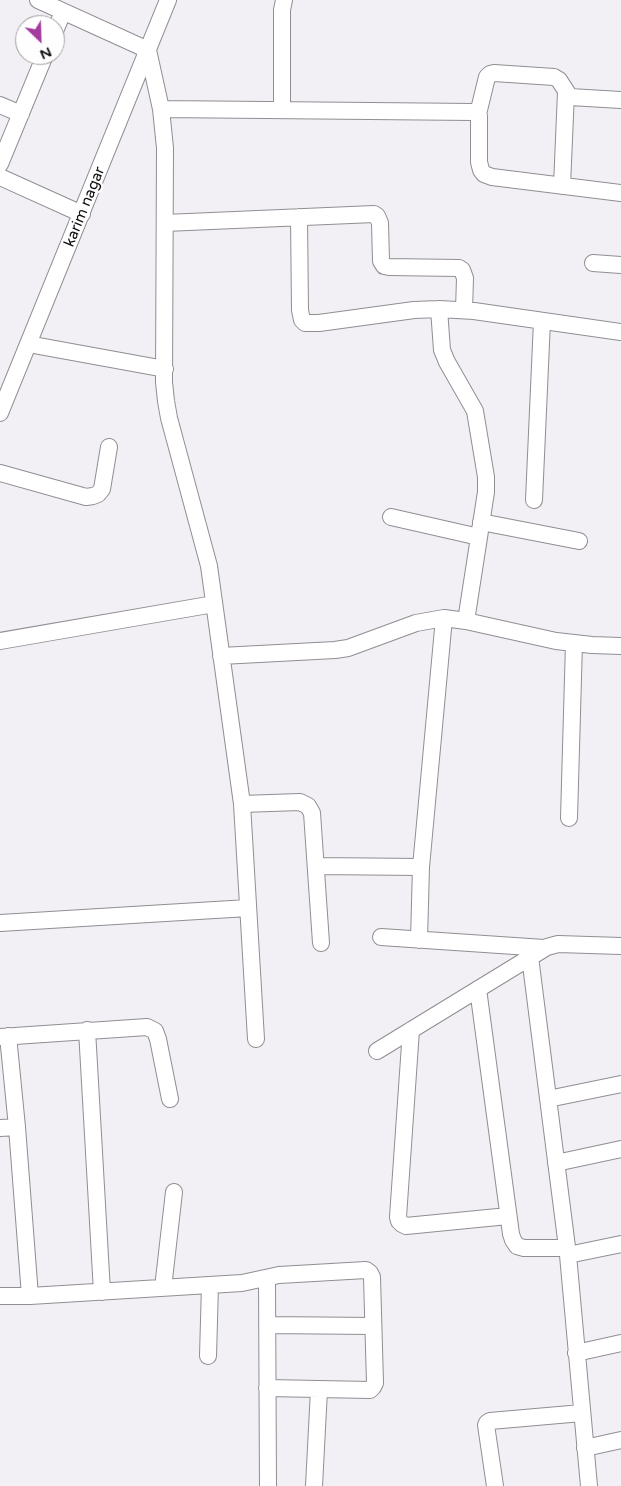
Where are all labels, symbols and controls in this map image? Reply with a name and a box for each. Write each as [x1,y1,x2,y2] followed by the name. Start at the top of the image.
[15,15,65,65] north arrow
[37,43,54,63] text: N
[61,164,109,250] street label: karim nagar

